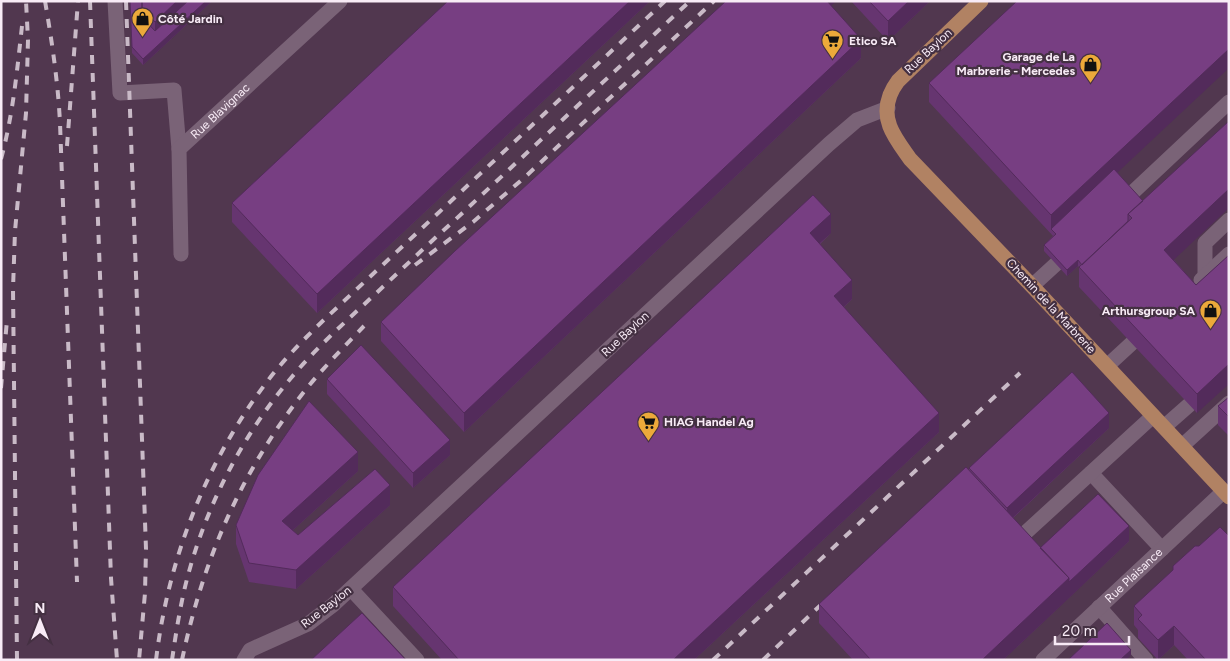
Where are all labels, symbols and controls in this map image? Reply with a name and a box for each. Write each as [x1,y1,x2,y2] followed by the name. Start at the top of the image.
[130,7,154,38] shop icon: Côté Jardin
[158,12,223,26] place label: Côté Jardin
[901,25,955,76] street label: Rue Baylon
[821,29,845,60] supermarket icon: Etico SA
[849,34,897,48] place label: Etico SA
[956,50,1075,78] place label: Garage de La Marbrerie - Mercedes
[1079,52,1103,83] shop icon: Garage de La Marbrerie - Mercedes
[188,80,253,142] street label: Rue Blavignac
[1004,256,1099,357] street label: Chemin de la Marbrerie
[1199,299,1223,330] shop icon: Arthursgroup SA
[1102,304,1195,318] place label: Arthursgroup SA
[598,308,652,359] street label: Rue Baylon
[636,410,660,441] supermarket icon: HIAG Handel Ag
[664,415,754,429] place label: HIAG Handel Ag
[1102,545,1166,606] street label: Rue Plaisance
[298,583,354,631] street label: Rue Baylon
[15,596,65,646] north arrow
[35,600,45,617] text: N
[1055,614,1129,646] scale bar
[1062,622,1096,640] text: 20 m

